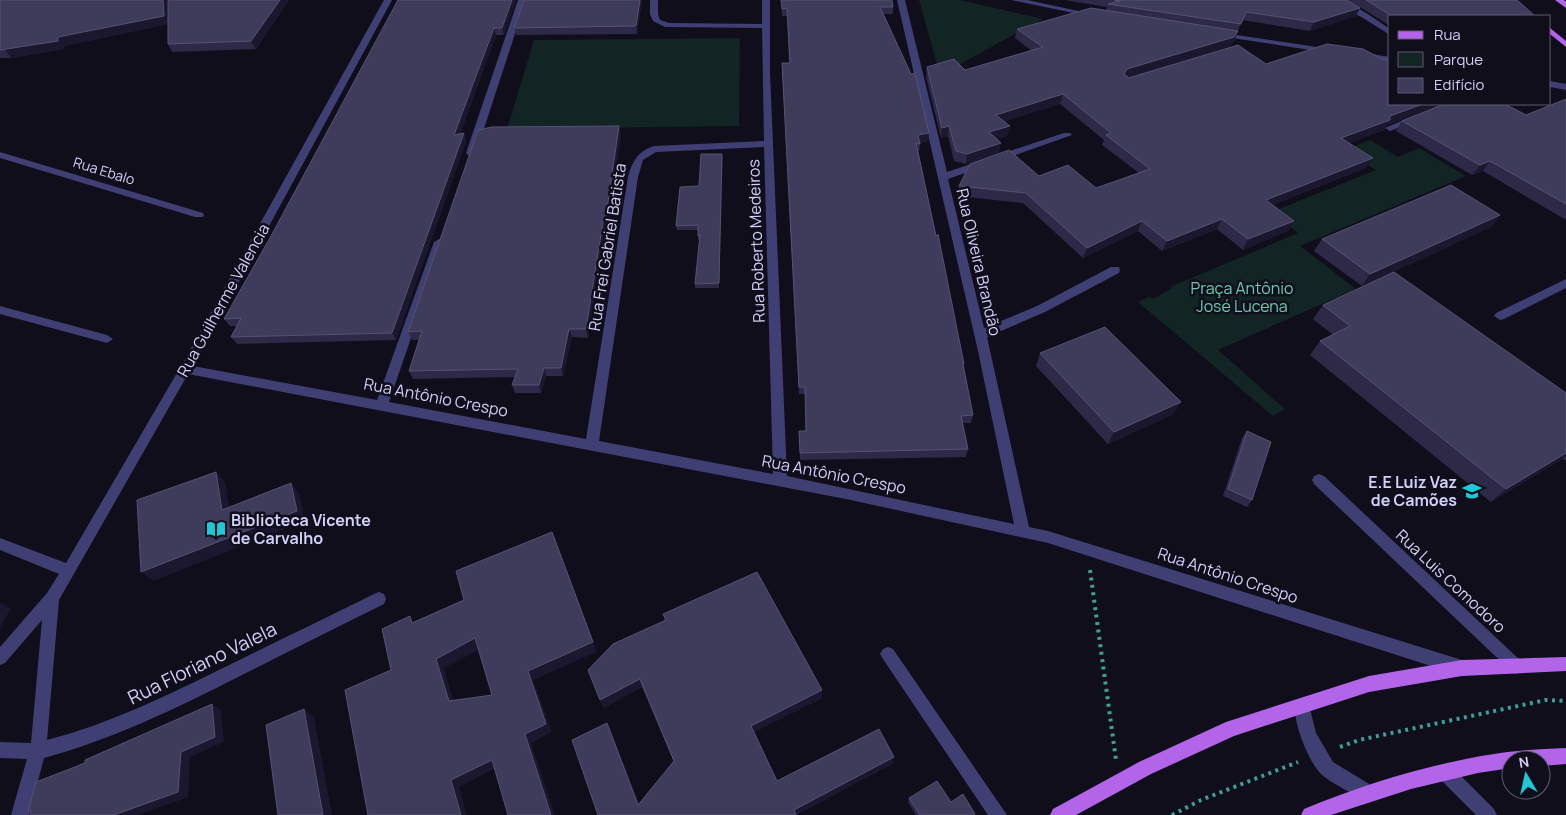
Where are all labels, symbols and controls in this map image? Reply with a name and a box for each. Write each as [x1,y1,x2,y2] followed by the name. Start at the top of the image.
[1388,15,1551,105] legend
[1434,24,1461,45] text: Rua
[1434,49,1483,70] text: Parque
[1434,74,1485,95] text: Edifício
[71,152,137,189] street label: Rua Ebalo
[742,159,770,323] street label: Rua Roberto Medeiros
[583,162,631,332] street label: Rua Frei Gabriel Batista
[951,186,1007,338] street label: Rua Oliveira Brandão
[172,219,274,381] street label: Rua Guilherme Valencia
[1191,277,1293,317] park label: Praça Antônio José Lucena
[362,372,510,422] street label: Rua Antônio Crespo
[760,449,908,499] street label: Rua Antônio Crespo
[1368,471,1457,511] place label: E.E Luiz Vaz de Camões
[1461,480,1483,502] school or university icon: E.E Luiz Vaz de Camões
[231,509,371,549] place label: Biblioteca Vicente de Carvalho
[205,518,227,540] library icon: Biblioteca Vicente de Carvalho
[1391,524,1511,638] street label: Rua Luis Comodoro
[1155,542,1301,608] street label: Rua Antônio Crespo
[123,616,281,710] street label: Rua Floriano Valela
[1501,750,1551,800] north arrow
[1517,751,1530,772] text: N

